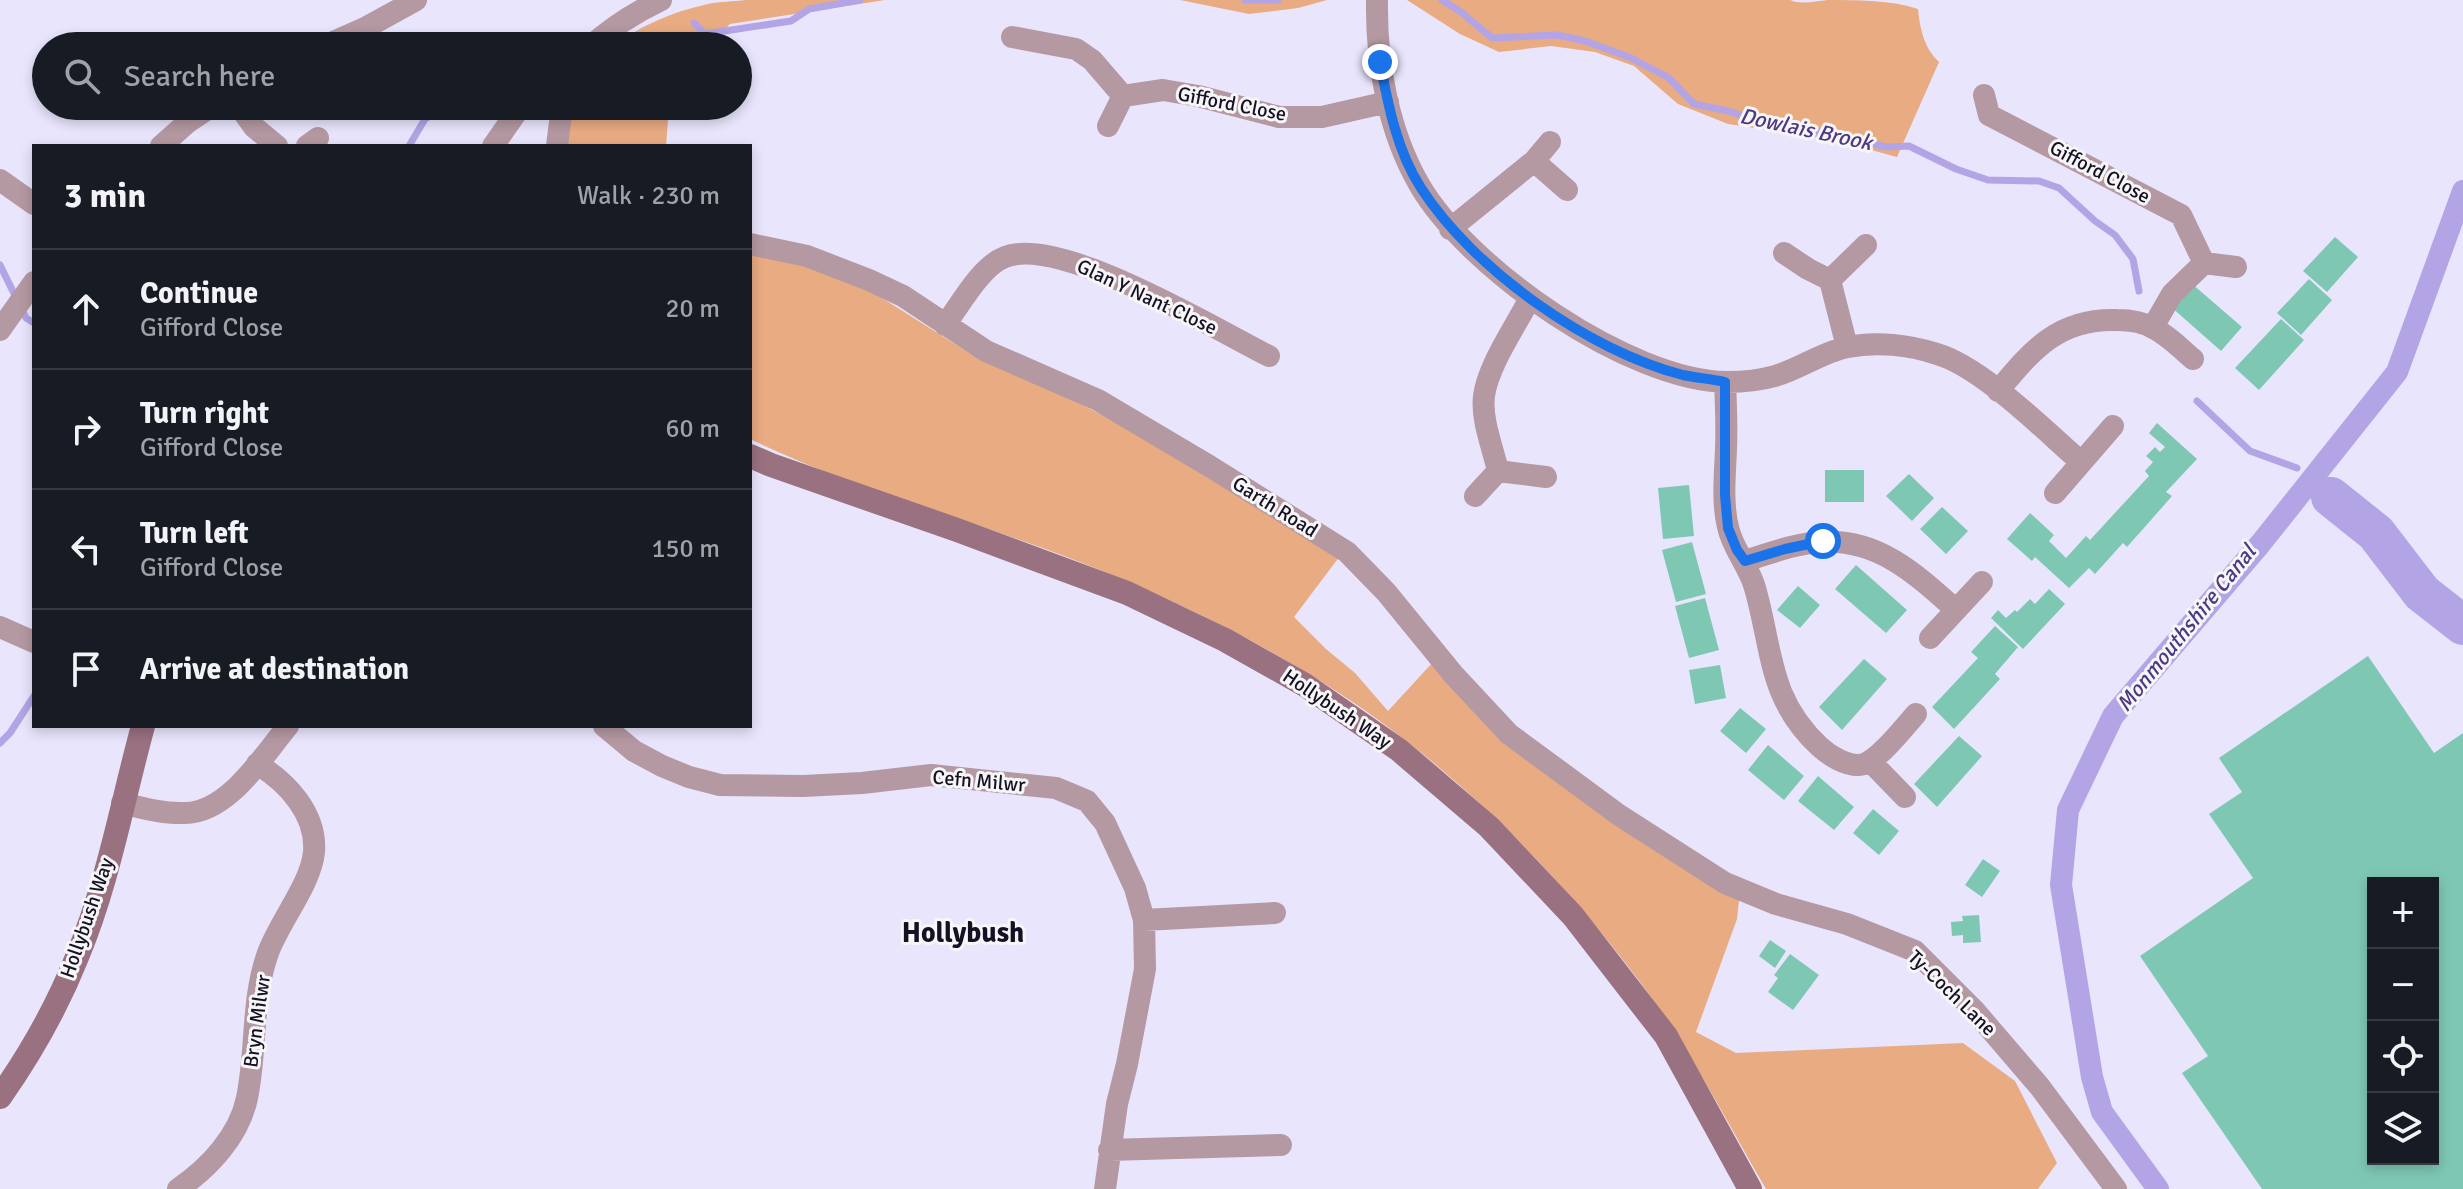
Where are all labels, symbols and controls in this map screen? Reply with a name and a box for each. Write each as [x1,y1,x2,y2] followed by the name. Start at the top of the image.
[32,32,752,120] search box
[1362,44,1398,80] route end
[60,54,104,98] icon: search
[124,58,275,95] text: Search here
[1175,81,1289,127] street label: Gifford Close
[1738,102,1876,157] water label: Dowlais Brook
[2045,135,2155,209] street label: Gifford Close
[64,175,146,217] text: 3 min
[577,180,720,212] text: Walk · 230 m
[1073,254,1221,340] street label: Glan Y Nant Close
[140,275,258,312] text: Continue
[64,287,108,331] icon: ahead
[665,293,720,325] text: 20 m
[140,312,283,344] text: Gifford Close
[140,395,269,432] text: Turn right
[64,407,108,451] icon: right
[665,413,720,445] text: 60 m
[140,432,283,464] text: Gifford Close
[1228,471,1322,543] street label: Garth Road
[140,515,249,552] text: Turn left
[1805,523,1841,559] route start
[64,527,108,571] icon: left
[651,533,720,565] text: 150 m
[2110,538,2263,717] water label: Monmouthshire Canal
[140,552,283,584] text: Gifford Close
[64,647,108,691] icon: arrive
[140,651,409,688] text: Arrive at destination
[1278,664,1397,755] street label: Hollybush Way
[932,764,1027,798] street label: Cefn Milwr
[55,854,119,981] street label: Hollybush Way
[2367,877,2439,1165] map controls
[2367,877,2439,949] button: +
[902,916,1024,950] district label: Hollybush
[1903,945,2001,1041] street label: Ty-Coch Lane
[2367,949,2439,1021] button: −
[238,972,276,1069] street label: Bryn Milwr
[2367,1021,2439,1093] button: locate
[2367,1093,2439,1165] button: layers

